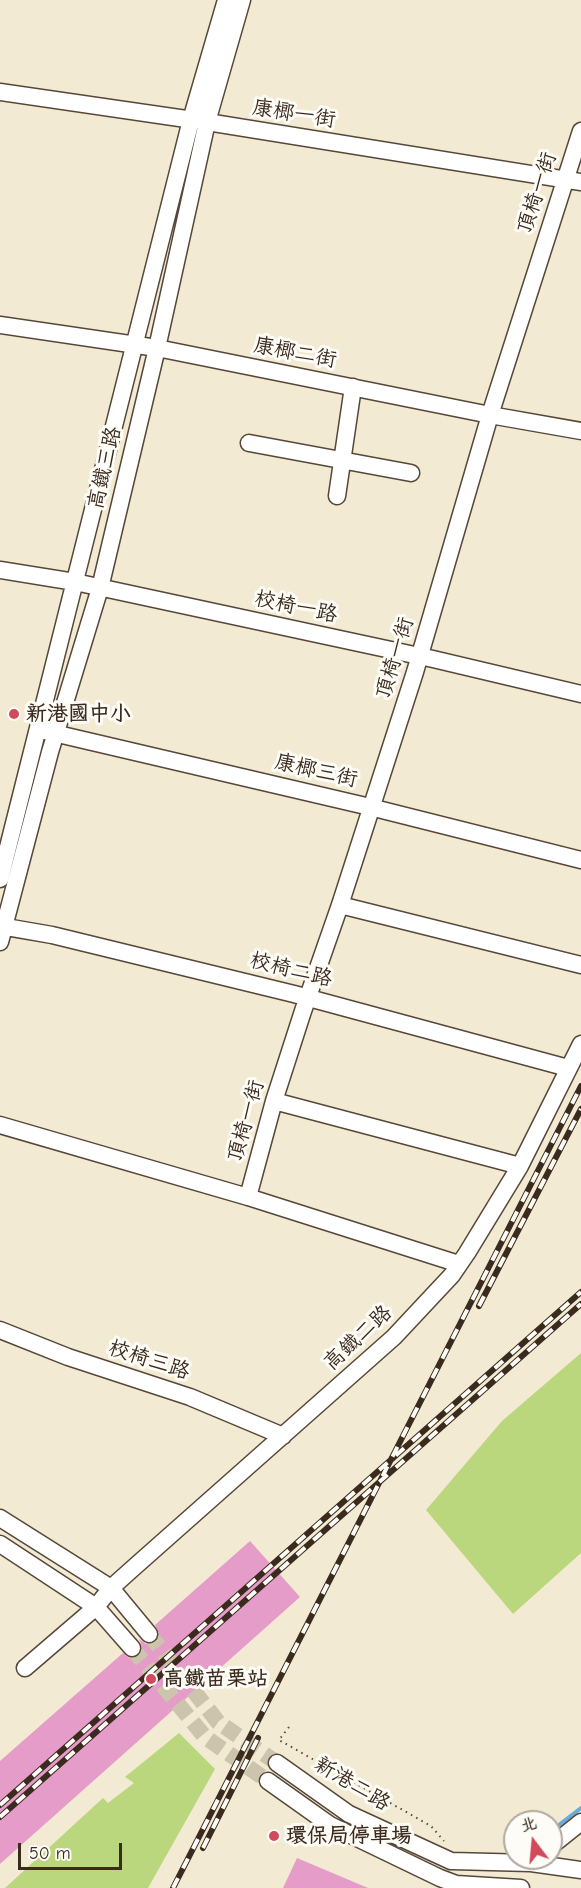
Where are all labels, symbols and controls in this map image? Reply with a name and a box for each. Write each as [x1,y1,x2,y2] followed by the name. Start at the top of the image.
[251,95,337,133] street label: 康榔一街
[512,149,562,237] street label: 頂椅一街
[251,333,339,373] street label: 康榔二街
[83,424,127,512] street label: 高鐵三路
[252,586,340,628] street label: 校椅一路
[371,614,419,702] street label: 頂椅一街
[26,701,131,727] place label: 新港國中小
[7,707,21,721] marker: 新港國中小
[272,749,360,793] street label: 康榔三街
[247,948,335,992] street label: 校椅二路
[222,1077,270,1165] street label: 頂椅一街
[319,1300,397,1376] street label: 高鐵二路
[105,1335,193,1385] street label: 校椅三路
[163,1666,268,1692] place label: 高鐵苗栗站
[144,1672,158,1686] marker: 高鐵苗栗站
[310,1752,394,1816] street label: 新港二路
[503,1810,563,1870] north arrow
[518,1814,539,1835] text: 北
[286,1823,412,1849] place label: 環保局停車場
[267,1829,281,1843] marker: 環保局停車場
[21,1831,124,1869] scale bar
[29,1843,71,1864] text: 50 m

